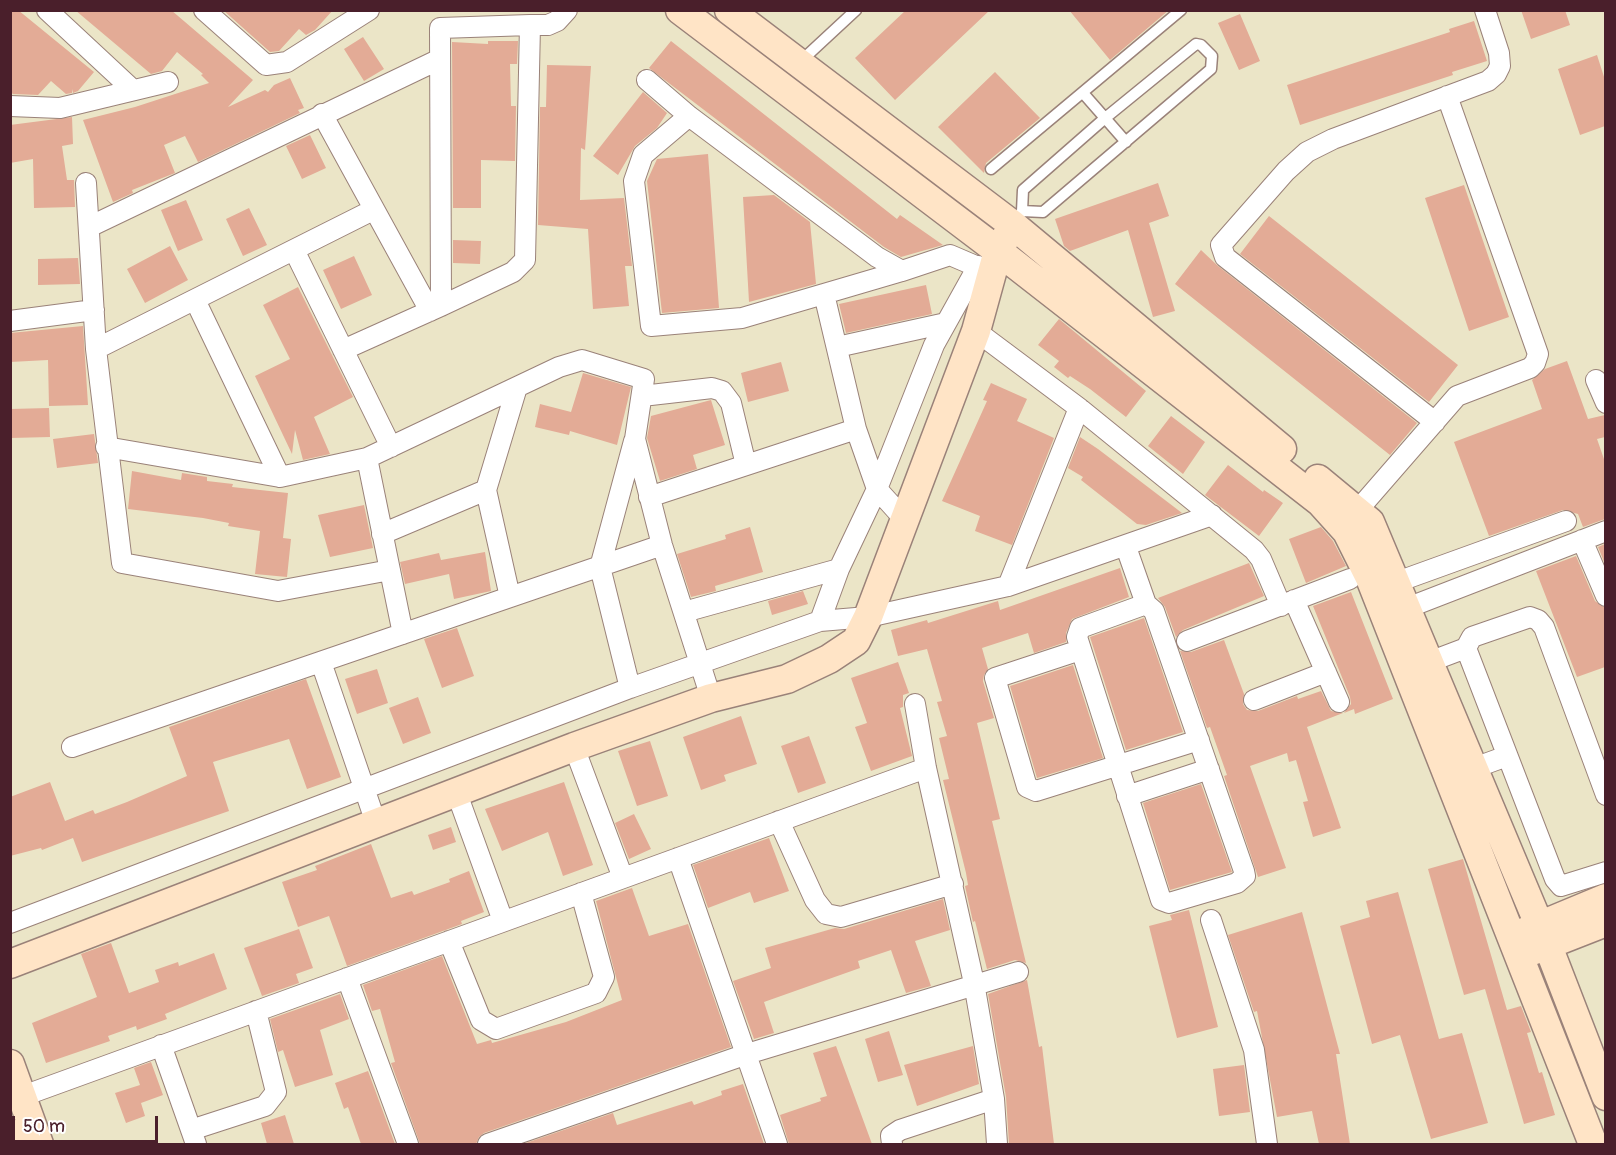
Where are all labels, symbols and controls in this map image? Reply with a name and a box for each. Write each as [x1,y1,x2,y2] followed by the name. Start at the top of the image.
[15,1104,160,1142] scale bar
[23,1115,65,1138] text: 50 m

